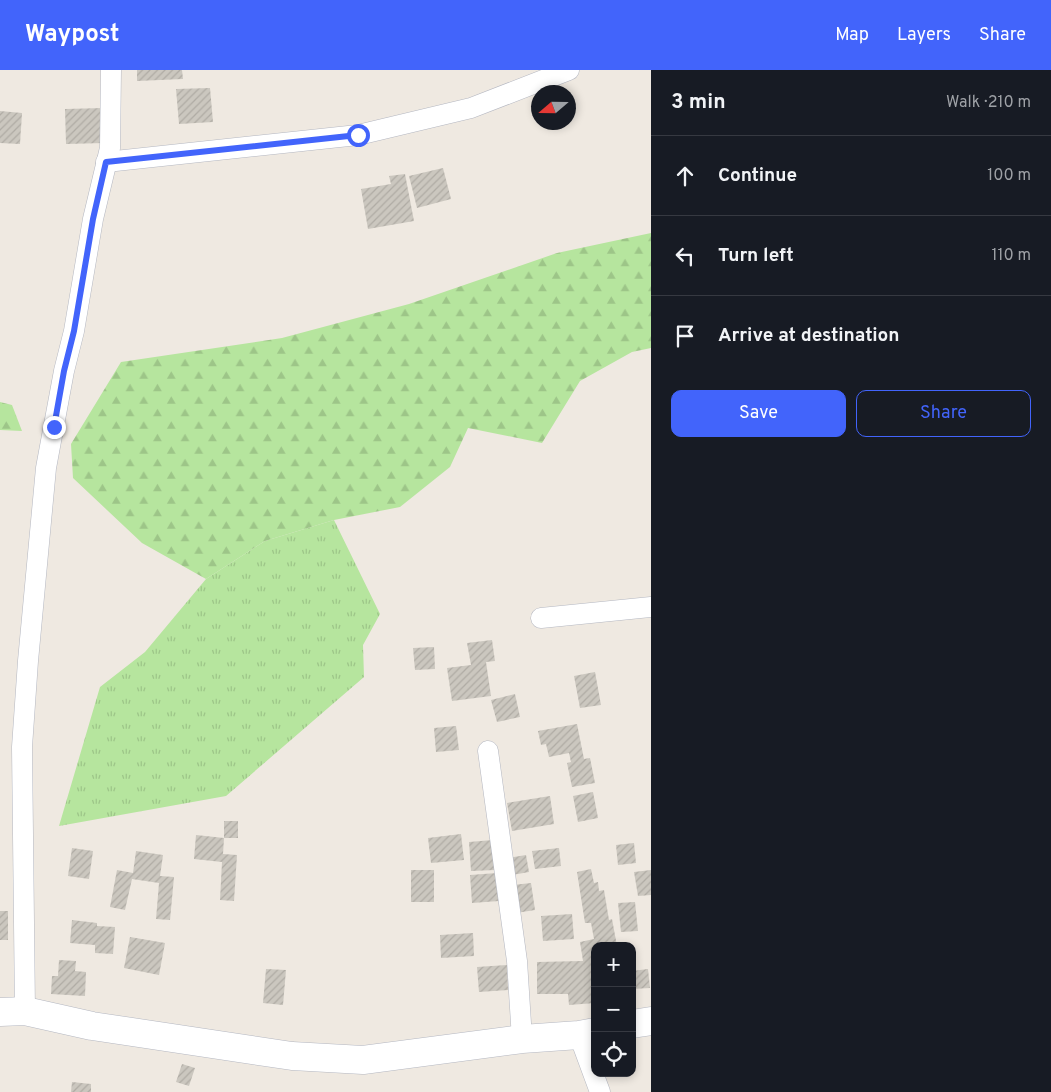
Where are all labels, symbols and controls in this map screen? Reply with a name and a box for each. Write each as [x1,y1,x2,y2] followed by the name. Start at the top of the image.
[25,20,119,50] text: Waypost
[835,24,869,47] text: Map
[897,24,951,47] text: Layers
[979,24,1026,47] text: Share
[531,85,576,130] north arrow
[671,89,726,116] text: 3 min
[946,93,1031,113] text: Walk · 210 m
[347,124,370,147] route start
[671,162,699,190] icon: ahead
[718,164,797,188] text: Continue
[987,166,1031,186] text: 100 m
[671,242,699,270] icon: left
[718,244,794,268] text: Turn left
[991,246,1031,266] text: 110 m
[671,322,699,350] icon: arrive
[718,324,899,348] text: Arrive at destination
[671,390,846,437] button: Save
[856,390,1031,437] button: Share
[43,416,66,439] route end
[591,942,636,1077] map controls
[591,942,636,987] button: +
[591,987,636,1032] button: −
[591,1032,636,1077] button: locate

